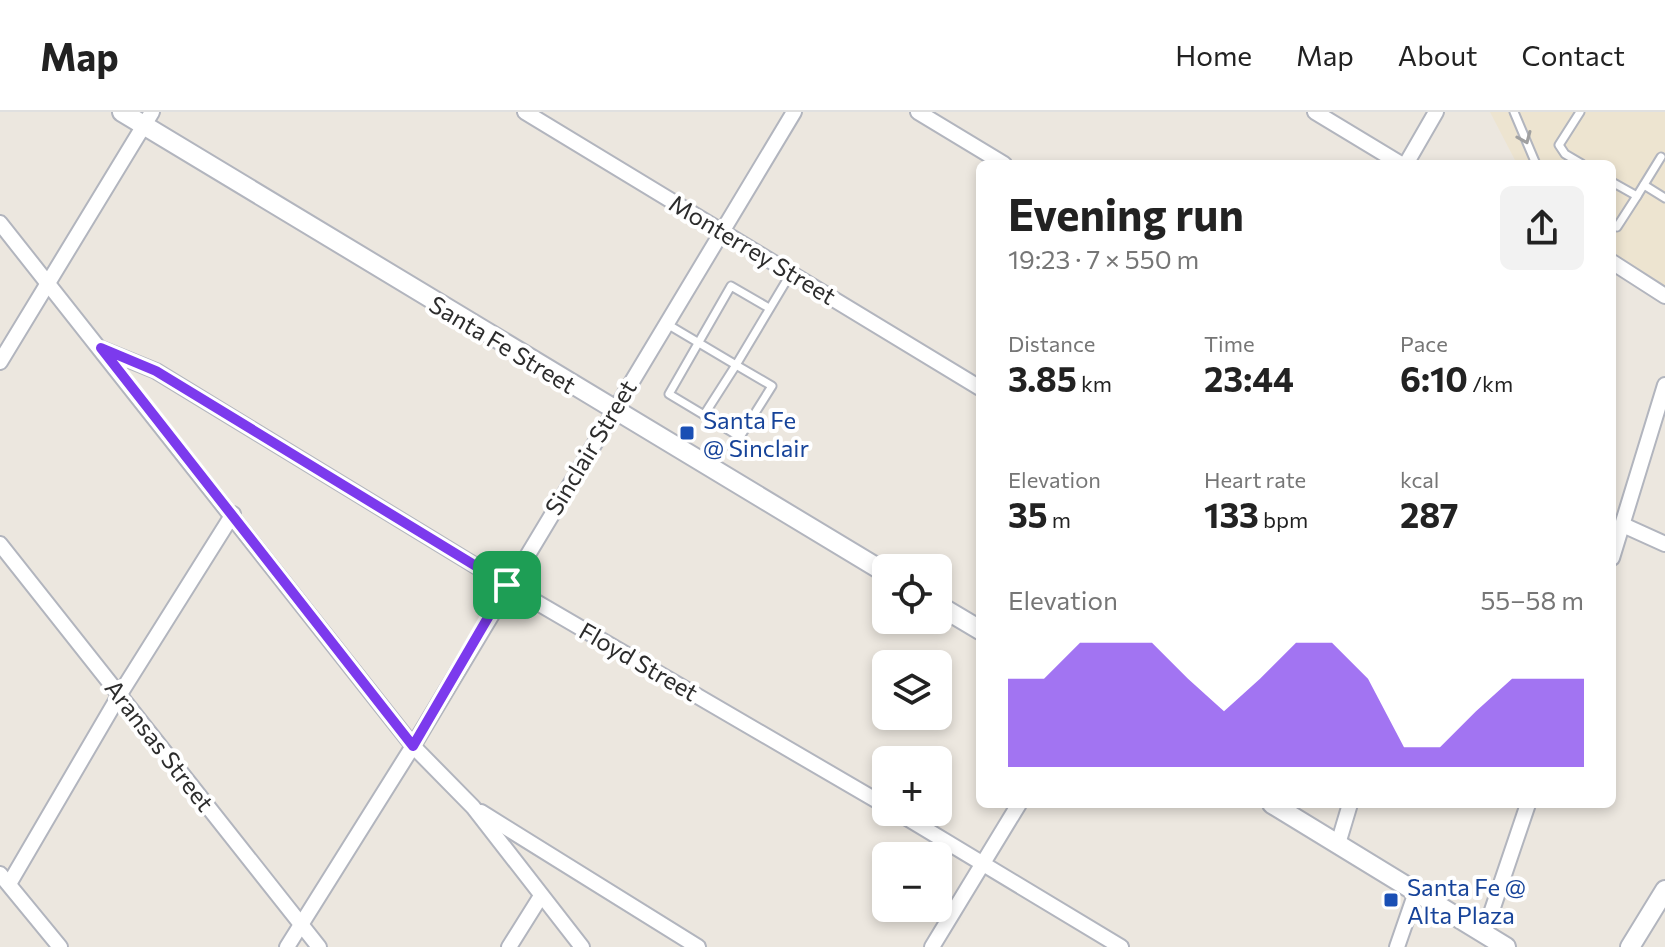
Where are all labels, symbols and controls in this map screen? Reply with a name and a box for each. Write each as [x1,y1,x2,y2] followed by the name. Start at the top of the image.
[40,32,119,79] text: Map
[1175,38,1252,72] text: Home
[1296,38,1354,72] text: Map
[1398,38,1478,72] text: About
[1522,38,1625,72] text: Contact
[1515,130,1531,144] one-way arrow
[1008,186,1244,240] text: Evening run
[1500,186,1584,270] button: share
[664,188,842,310] street label: Monterrey Street
[1008,243,1199,274] text: 19:23 · 7 × 550 m
[425,289,582,399] street label: Santa Fe Street
[1008,330,1095,357] text: Distance
[1204,330,1255,357] text: Time
[1400,330,1448,357] text: Pace
[1008,357,1077,399] text: 3.85
[1204,357,1294,399] text: 23:44
[1400,357,1468,399] text: 6:10
[1077,370,1112,397] text: km
[1468,370,1513,397] text: /km
[538,374,642,520] street label: Sinclair Street
[703,405,809,462] place label: Santa Fe @ Sinclair
[678,424,696,442] marker: Santa Fe @ Sinclair
[1008,466,1101,493] text: Elevation
[1204,466,1306,493] text: Heart rate
[1400,466,1439,493] text: kcal
[1008,493,1048,535] text: 35
[1204,493,1259,535] text: 133
[1400,493,1459,535] text: 287
[1048,506,1071,533] text: m
[1259,506,1308,533] text: bpm
[473,551,541,619] pin
[872,554,952,922] map controls
[872,554,952,634] button: locate
[485,563,529,607] icon: arrive
[1008,584,1118,615] text: Elevation
[1480,584,1584,615] text: 55–58 m
[575,615,704,707] street label: Floyd Street
[872,650,952,730] button: layers
[100,673,220,817] street label: Aransas Street
[872,746,952,826] button: +
[872,842,952,922] button: −
[1407,872,1526,929] place label: Santa Fe @ Alta Plaza
[1382,891,1400,909] marker: Santa Fe @ Alta Plaza

